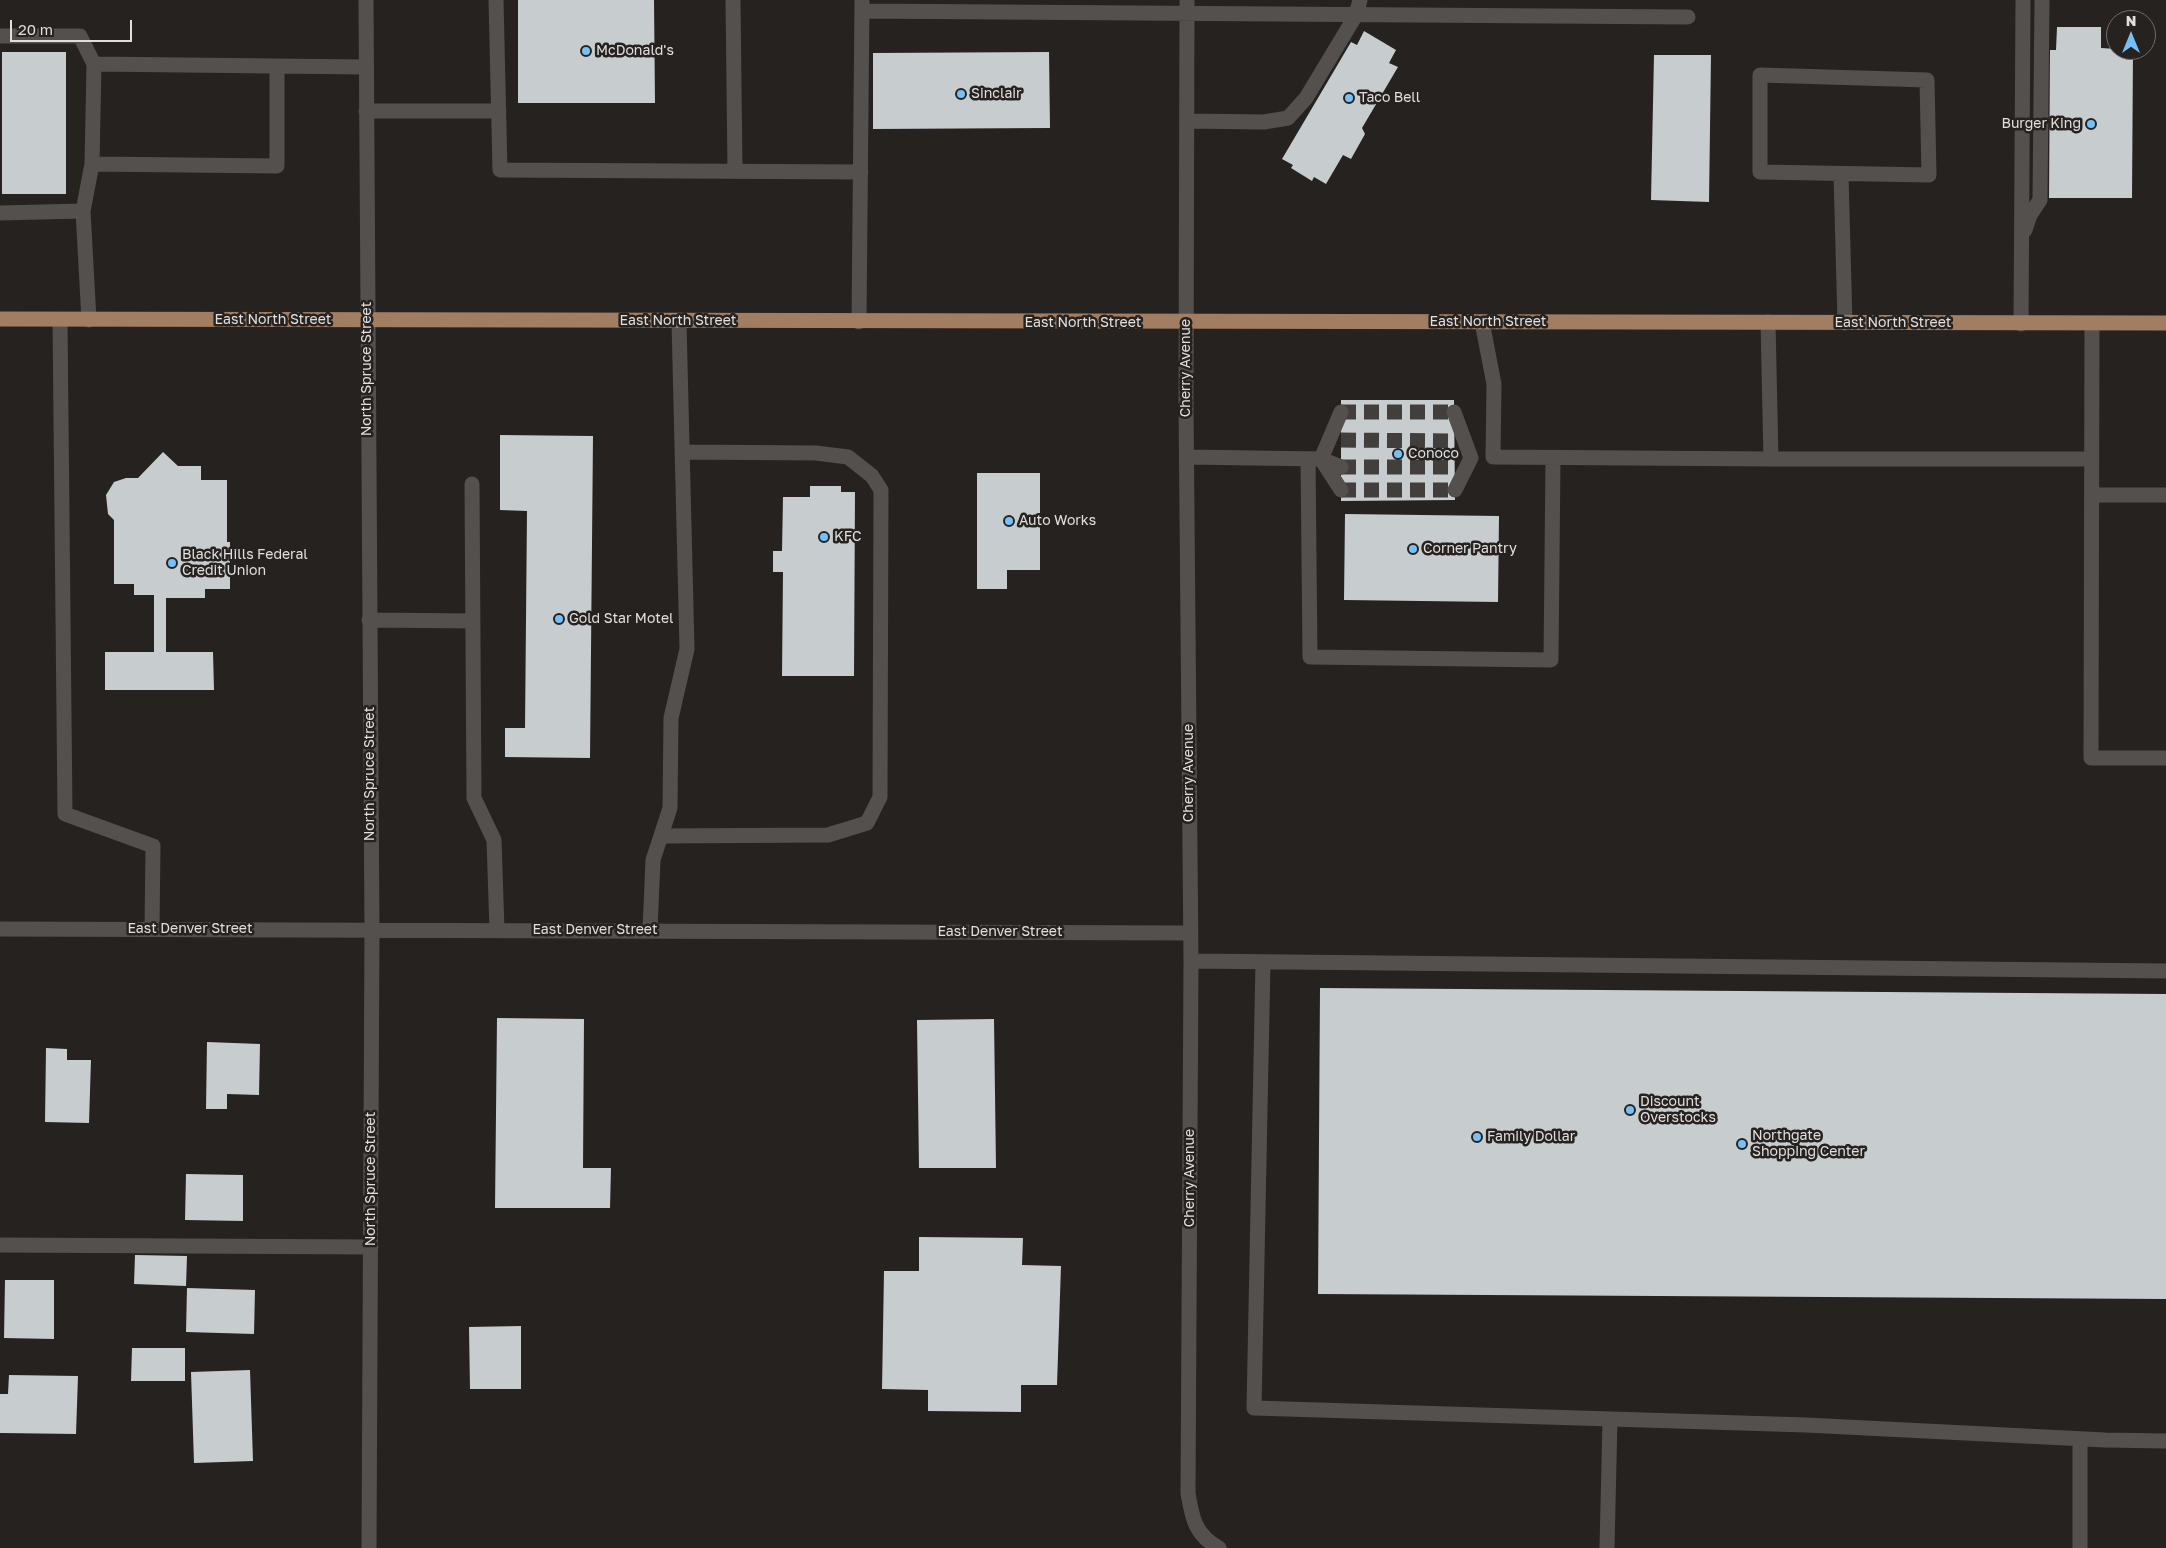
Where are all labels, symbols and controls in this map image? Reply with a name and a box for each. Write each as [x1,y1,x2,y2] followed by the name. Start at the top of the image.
[12,10,135,42] scale bar
[2106,10,2156,60] north arrow
[2126,12,2136,29] text: N
[18,20,53,38] text: 20 m
[596,43,674,59] place label: McDonald's
[580,45,592,57] marker: McDonald's
[971,86,1022,102] place label: Sinclair
[955,88,967,100] marker: Sinclair
[1359,90,1420,106] place label: Taco Bell
[1343,92,1355,104] marker: Taco Bell
[2002,116,2081,132] place label: Burger King
[2085,118,2097,130] marker: Burger King
[359,302,375,436] street label: North Spruce Street
[215,312,331,328] street label: East North Street
[620,313,736,329] street label: East North Street
[1430,314,1546,330] street label: East North Street
[1025,315,1141,331] street label: East North Street
[1835,315,1951,331] street label: East North Street
[1178,319,1194,417] street label: Cherry Avenue
[1408,446,1459,462] place label: Conoco
[1392,448,1404,460] marker: Conoco
[1019,513,1096,529] place label: Auto Works
[1003,515,1015,527] marker: Auto Works
[834,529,861,545] place label: KFC
[818,531,830,543] marker: KFC
[1423,541,1517,557] place label: Corner Pantry
[1407,543,1419,555] marker: Corner Pantry
[182,547,308,580] place label: Black Hills Federal Credit Union
[166,557,178,569] marker: Black Hills Federal Credit Union
[569,611,674,627] place label: Gold Star Motel
[553,613,565,625] marker: Gold Star Motel
[362,707,378,841] street label: North Spruce Street
[1181,724,1197,822] street label: Cherry Avenue
[127,921,253,937] street label: East Denver Street
[532,922,658,938] street label: East Denver Street
[937,924,1063,940] street label: East Denver Street
[1640,1094,1716,1126] place label: Discount Overstocks
[1624,1104,1636,1116] marker: Discount Overstocks
[363,1112,379,1246] street label: North Spruce Street
[1752,1128,1865,1160] place label: Northgate Shopping Center
[1182,1129,1198,1227] street label: Cherry Avenue
[1487,1129,1575,1145] place label: Family Dollar
[1471,1131,1483,1143] marker: Family Dollar
[1736,1138,1748,1150] marker: Northgate Shopping Center

